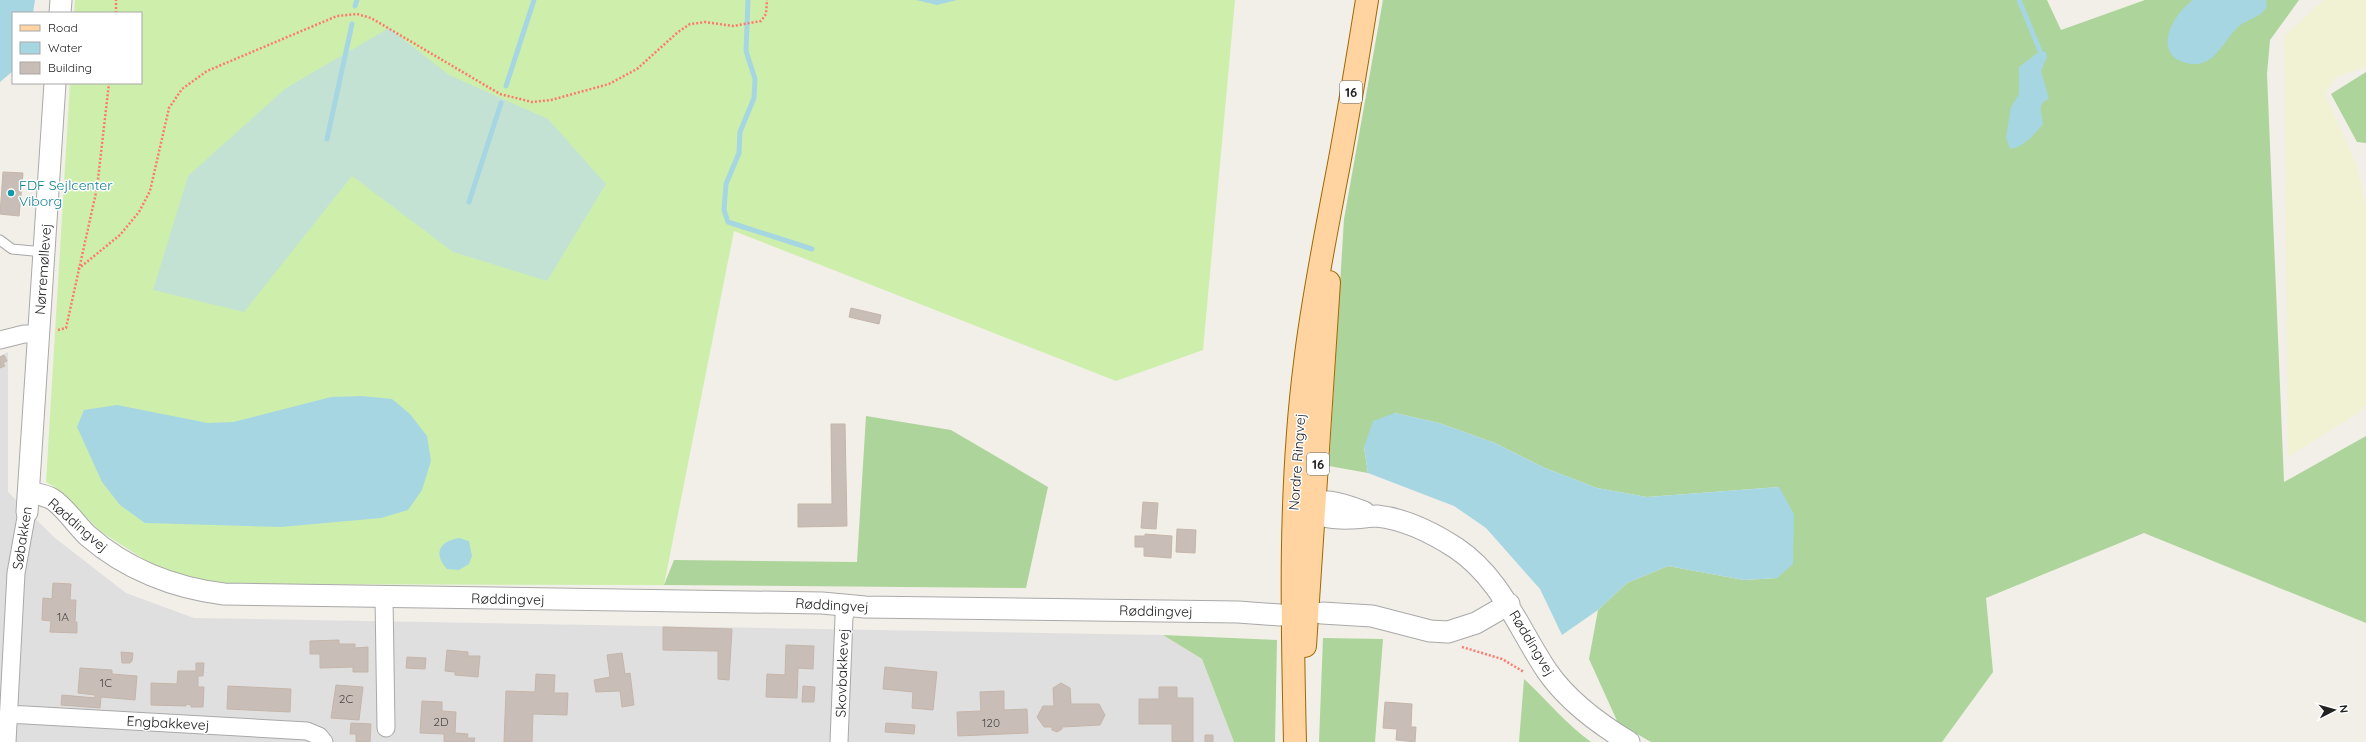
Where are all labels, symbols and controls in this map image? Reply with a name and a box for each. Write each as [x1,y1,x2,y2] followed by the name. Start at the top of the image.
[12,12,142,84] legend
[48,20,78,35] text: Road
[48,40,83,55] text: Water
[48,60,92,75] text: Building
[1340,81,1362,103] road number: 16
[19,176,113,210] place label: FDF Sejlcenter Viborg
[6,188,16,198] marker: FDF Sejlcenter Viborg
[31,223,55,315] street label: Nørremøllevej
[1285,413,1309,511] street label: Nordre Ringvej
[1307,453,1329,475] road number: 16
[44,494,112,556] street label: Røddingvej
[8,505,36,571] street label: Søbakken
[471,589,545,609] street label: Røddingvej
[795,594,869,616] street label: Røddingvej
[1119,601,1193,621] street label: Røddingvej
[1505,607,1559,679] street label: Røddingvej
[57,609,69,624] house number: 1A
[831,628,853,718] street label: Skovbakkevej
[100,675,112,690] house number: 1C
[2314,690,2354,730] north arrow
[339,691,353,706] house number: 2C
[2337,704,2351,714] text: N
[126,712,210,734] street label: Engbakkevej
[433,714,449,729] house number: 2D
[982,715,1000,730] house number: 120

